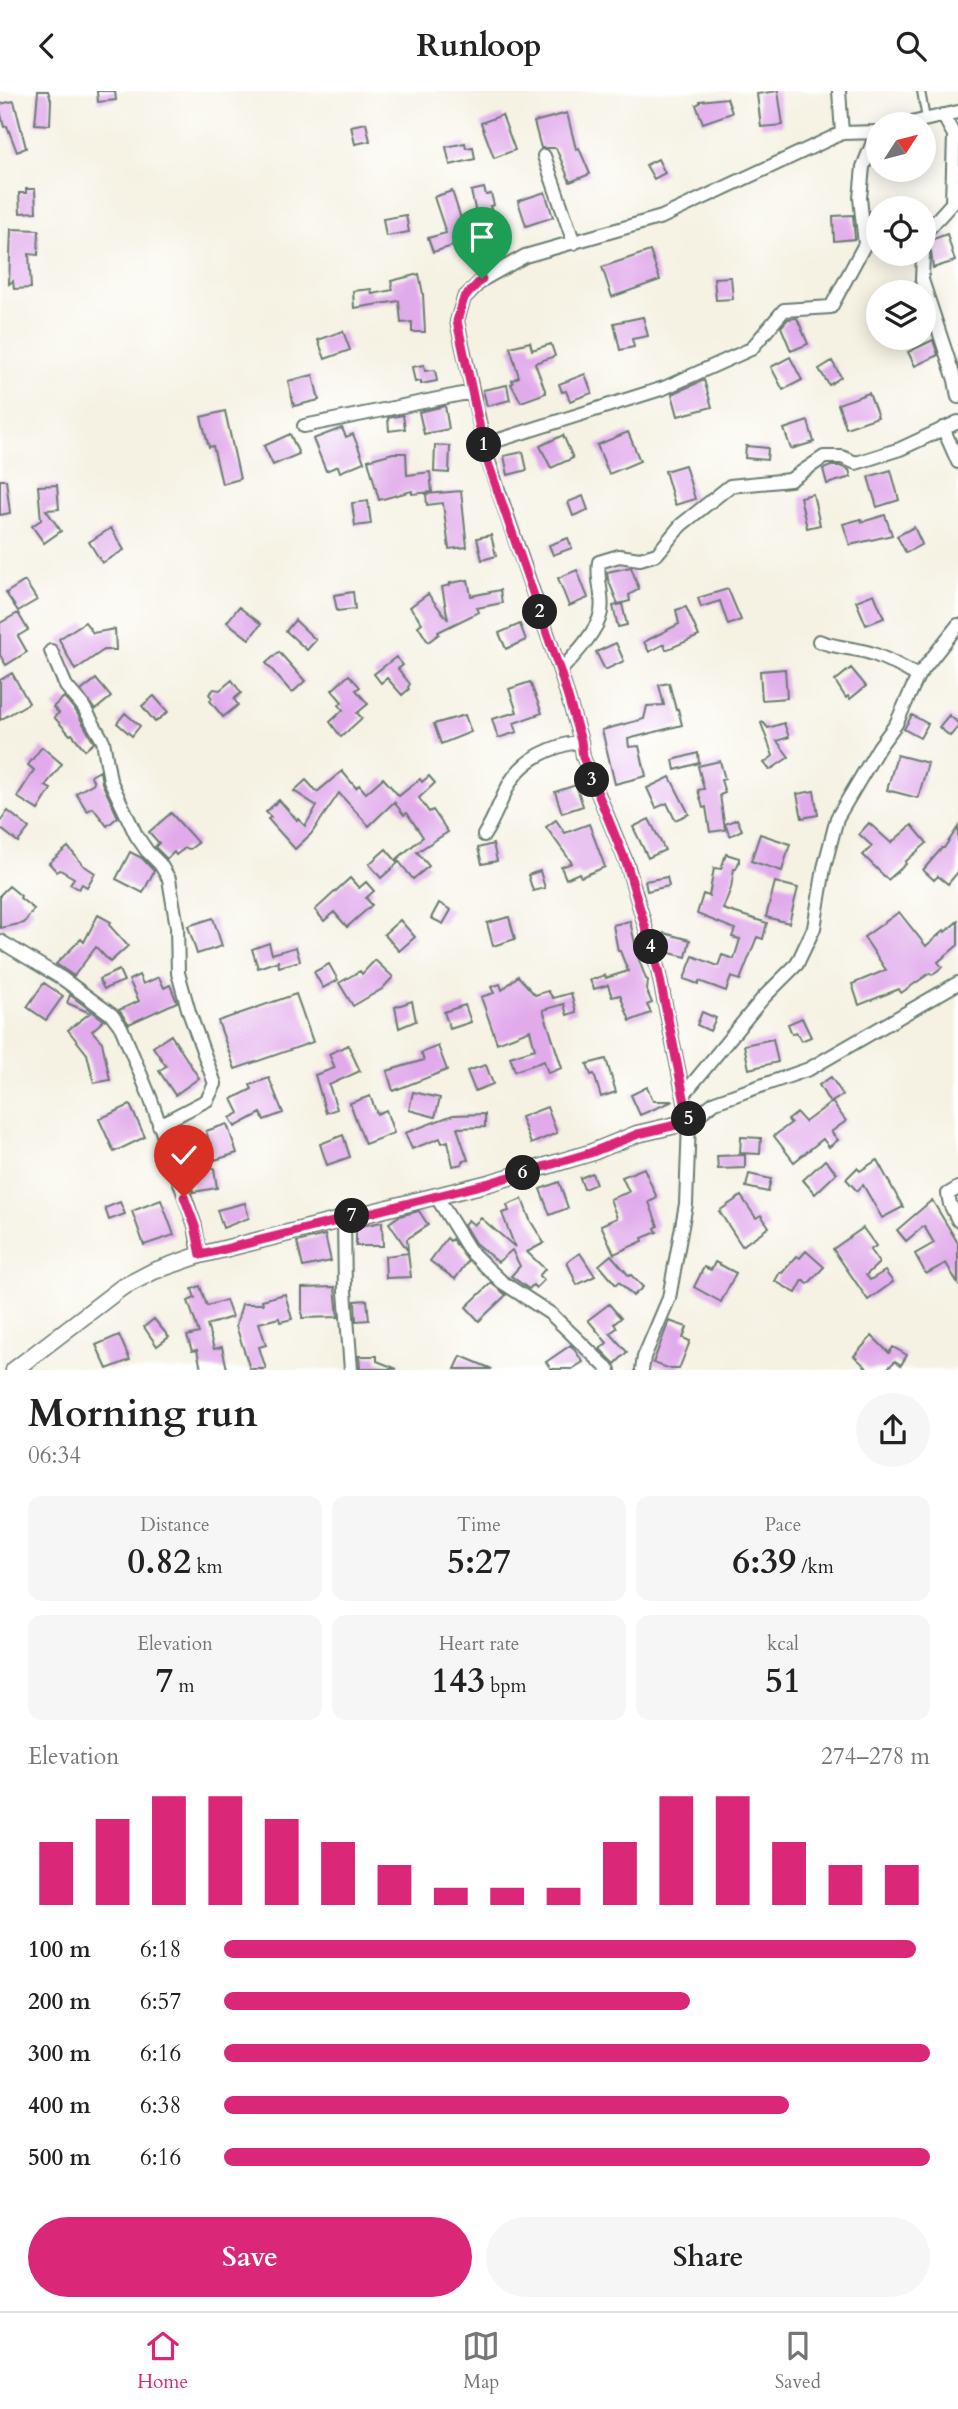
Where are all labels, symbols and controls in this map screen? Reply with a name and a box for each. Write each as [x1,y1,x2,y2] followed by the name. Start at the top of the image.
[416,24,542,68] text: Runloop
[28,27,66,65] icon: back
[892,27,930,65] icon: search
[866,112,936,182] north arrow
[866,112,936,350] map controls
[866,196,936,266] button: locate
[452,207,512,279] pin
[463,218,501,256] icon: arrive
[866,280,936,350] button: layers
[466,427,502,463] pin: 1
[479,431,488,457] text: 1
[522,595,558,629] pin: 2
[535,598,544,624] text: 2
[574,763,610,797] pin: 3
[587,766,596,792] text: 3
[634,929,668,965] pin: 4
[646,933,655,959] text: 4
[672,1101,706,1137] pin: 5
[684,1105,693,1131] text: 5
[154,1125,214,1197] pin
[165,1136,203,1174] icon: check
[505,1155,540,1191] pin: 6
[518,1159,527,1185] text: 6
[334,1199,370,1233] pin: 7
[347,1202,356,1228] text: 7
[28,1388,258,1440] text: Morning run
[856,1393,930,1467] button: share
[28,1440,81,1471] text: 06:34
[140,1512,210,1538] text: Distance
[457,1512,501,1538] text: Time
[765,1512,801,1538] text: Pace
[127,1538,191,1586] text: 0.82
[447,1538,511,1586] text: 5:27
[732,1538,796,1586] text: 6:39
[191,1554,223,1580] text: km
[796,1554,834,1580] text: /km
[137,1631,213,1657] text: Elevation
[439,1631,519,1657] text: Heart rate
[767,1631,799,1657] text: kcal
[155,1657,173,1705] text: 7
[431,1657,485,1705] text: 143
[765,1657,801,1705] text: 51
[173,1673,195,1699] text: m
[485,1673,527,1699] text: bpm
[28,1741,119,1772] text: Elevation
[821,1741,930,1772] text: 274–278 m
[28,1934,91,1965] text: 100 m
[140,1934,181,1965] text: 6:18
[28,1986,91,2017] text: 200 m
[140,1986,181,2017] text: 6:57
[28,2038,91,2069] text: 300 m
[140,2038,181,2069] text: 6:16
[28,2090,91,2121] text: 400 m
[140,2090,181,2121] text: 6:38
[28,2142,91,2173] text: 500 m
[140,2142,181,2173] text: 6:16
[28,2217,472,2297] button: Save
[486,2217,930,2297] button: Share
[137,2327,188,2395] tab: Home
[462,2327,500,2395] tab: Map
[775,2327,821,2395] tab: Saved

